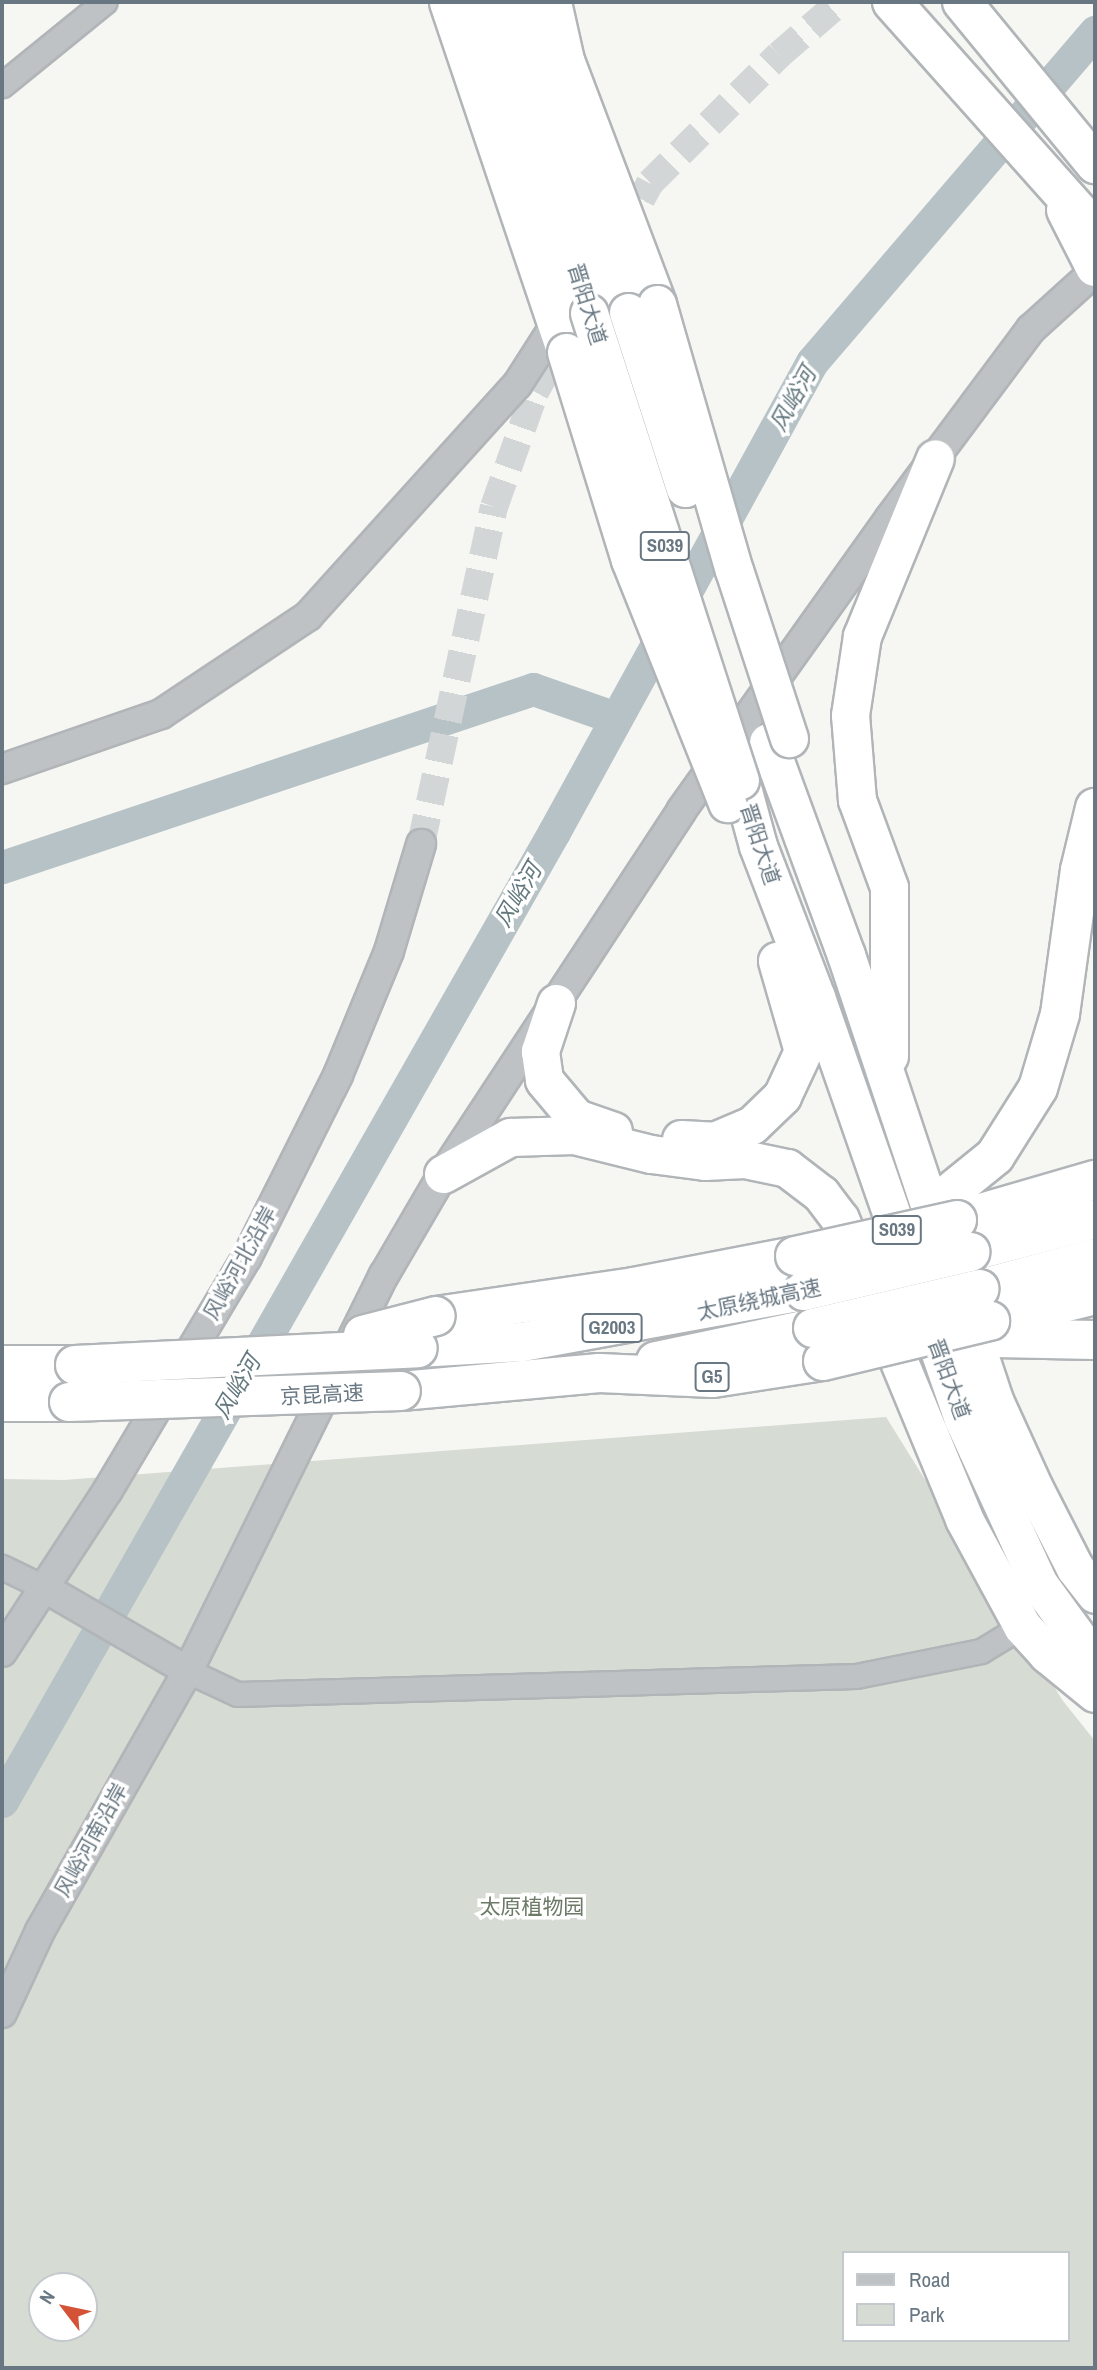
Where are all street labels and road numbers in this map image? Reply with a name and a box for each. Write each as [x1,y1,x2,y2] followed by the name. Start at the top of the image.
[563,260,611,348] street label: 晋阳大道
[639,530,691,562] road number: S039
[735,800,785,888] street label: 晋阳大道
[198,1202,282,1324] street label: 风峪河北沿岸
[871,1214,923,1246] road number: S039
[695,1275,823,1325] street label: 太原绕城高速
[580,1312,644,1344] road number: G2003
[923,1335,975,1423] street label: 晋阳大道
[694,1362,730,1392] road number: G5
[279,1380,365,1410] street label: 京昆高速
[49,1779,133,1901] street label: 风峪河南沿岸

